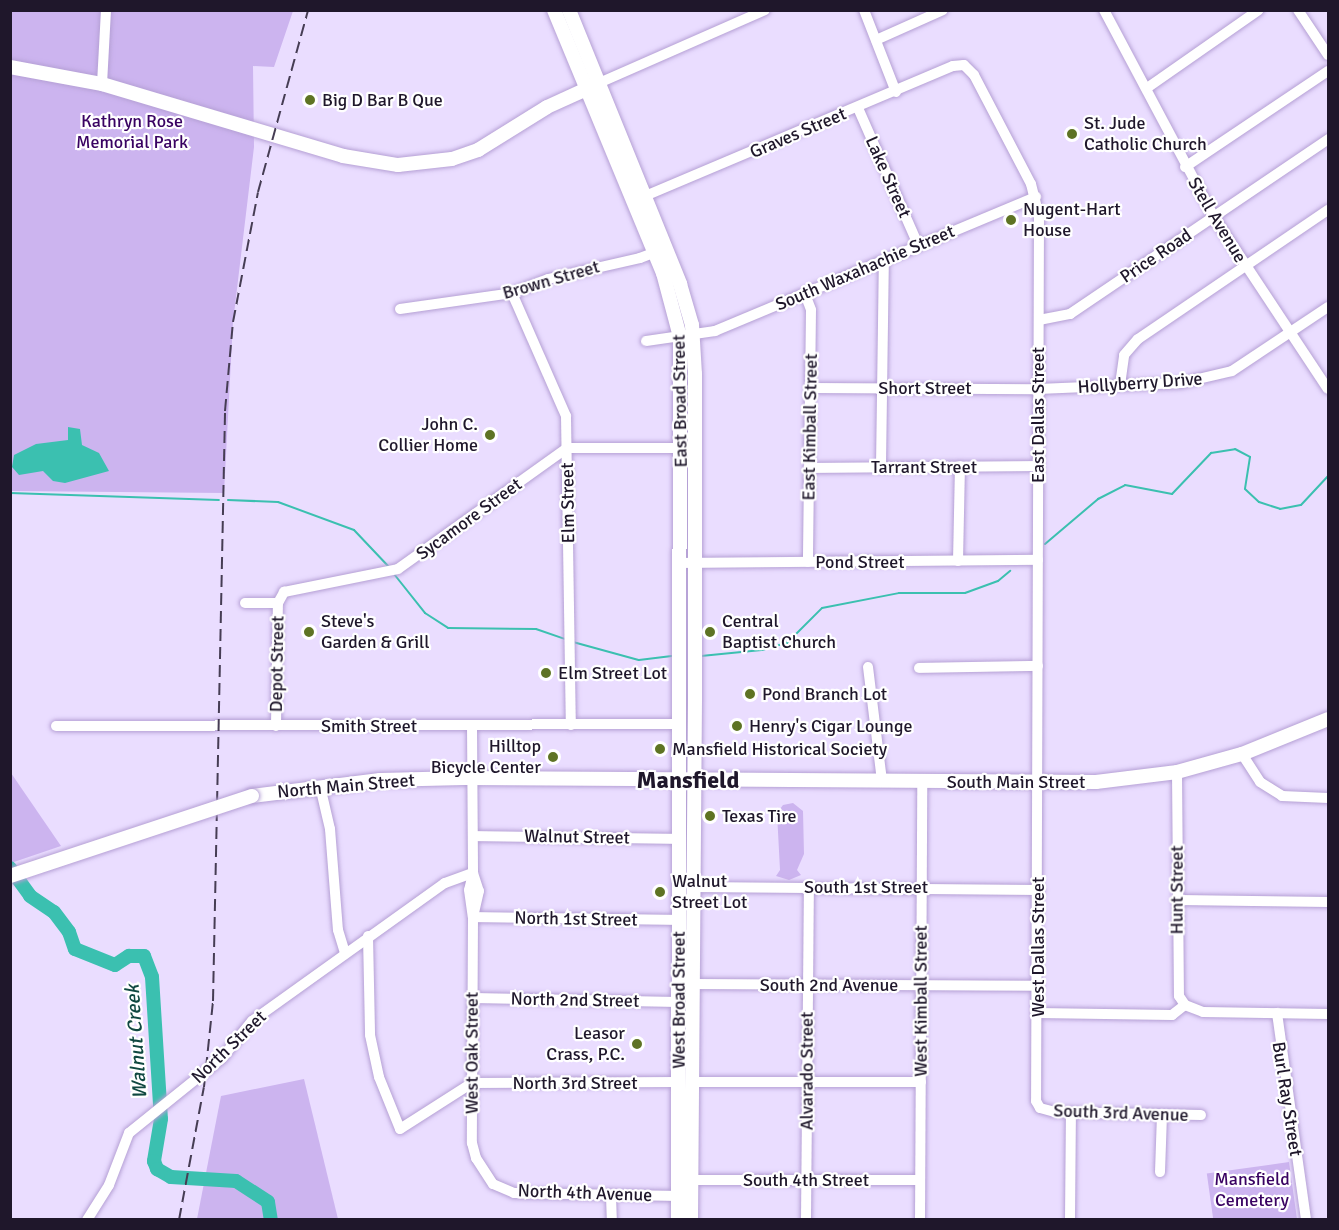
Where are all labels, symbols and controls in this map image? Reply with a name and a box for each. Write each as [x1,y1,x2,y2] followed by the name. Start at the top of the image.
[322,89,443,111] place label: Big D Bar B Que
[303,93,317,107] marker: Big D Bar B Que
[747,103,849,163] street label: Graves Street
[76,111,188,154] park label: Kathryn Rose Memorial Park
[1084,113,1207,156] place label: St. Jude Catholic Church
[1065,127,1079,141] marker: St. Jude Catholic Church
[860,133,916,221] street label: Lake Street
[1183,173,1251,267] street label: Stell Avenue
[1023,199,1121,242] place label: Nugent-Hart House
[1004,213,1018,227] marker: Nugent-Hart House
[772,221,958,315] street label: South Waxahachie Street
[1116,224,1196,288] street label: Price Road
[500,256,602,304] street label: Brown Street
[668,334,692,468] street label: East Broad Street
[1027,347,1049,483] street label: East Dallas Street
[798,353,822,501] street label: East Kimball Street
[1077,368,1203,398] street label: Hollyberry Drive
[878,377,972,399] street label: Short Street
[378,414,478,456] place label: John C. Collier Home
[483,428,497,442] marker: John C. Collier Home
[871,456,977,478] street label: Tarrant Street
[556,462,580,544] street label: Elm Street
[412,473,526,565] street label: Sycamore Street
[815,551,905,573] street label: Pond Street
[321,611,429,654] place label: Steve's Garden & Grill
[722,611,836,654] place label: Central Baptist Church
[265,616,289,712] street label: Depot Street
[302,625,316,639] marker: Steve's Garden & Grill
[703,625,717,639] marker: Central Baptist Church
[558,662,667,684] place label: Elm Street Lot
[539,666,553,680] marker: Elm Street Lot
[762,683,887,705] place label: Pond Branch Lot
[743,687,757,701] marker: Pond Branch Lot
[321,715,417,737] street label: Smith Street
[749,715,912,737] place label: Henry's Cigar Lounge
[730,719,744,733] marker: Henry's Cigar Lounge
[431,736,541,778] place label: Hilltop Bicycle Center
[672,738,887,760] place label: Mansfield Historical Society
[653,742,667,756] marker: Mansfield Historical Society
[546,750,560,764] marker: Hilltop Bicycle Center
[637,767,739,795] district label: Mansfield
[276,769,416,803] street label: North Main Street
[947,771,1085,793] street label: South Main Street
[722,805,797,827] place label: Texas Tire
[703,809,717,823] marker: Texas Tire
[524,825,630,849] street label: Walnut Street
[1166,846,1188,934] street label: Hunt Street
[672,871,747,914] place label: Walnut Street Lot
[804,876,928,898] street label: South 1st Street
[1027,877,1049,1017] street label: West Dallas Street
[653,885,667,899] marker: Walnut Street Lot
[514,907,638,931] street label: North 1st Street
[910,925,932,1077] street label: West Kimball Street
[668,931,690,1069] street label: West Broad Street
[760,974,898,996] street label: South 2nd Avenue
[120,984,152,1100] water label: Walnut Creek
[511,988,639,1012] street label: North 2nd Street
[461,992,483,1114] street label: West Oak Street
[187,1006,271,1088] street label: North Street
[796,1012,818,1130] street label: Alvarado Street
[546,1023,625,1066] place label: Leasor Crass, P.C.
[630,1037,644,1051] marker: Leasor Crass, P.C.
[1267,1040,1307,1158] street label: Burl Ray Street
[512,1072,638,1094] street label: North 3rd Street
[1053,1100,1189,1126] street label: South 3rd Avenue
[743,1169,869,1191] street label: South 4th Street
[1214,1169,1290,1212] park label: Mansfield Cemetery
[517,1180,653,1206] street label: North 4th Avenue

